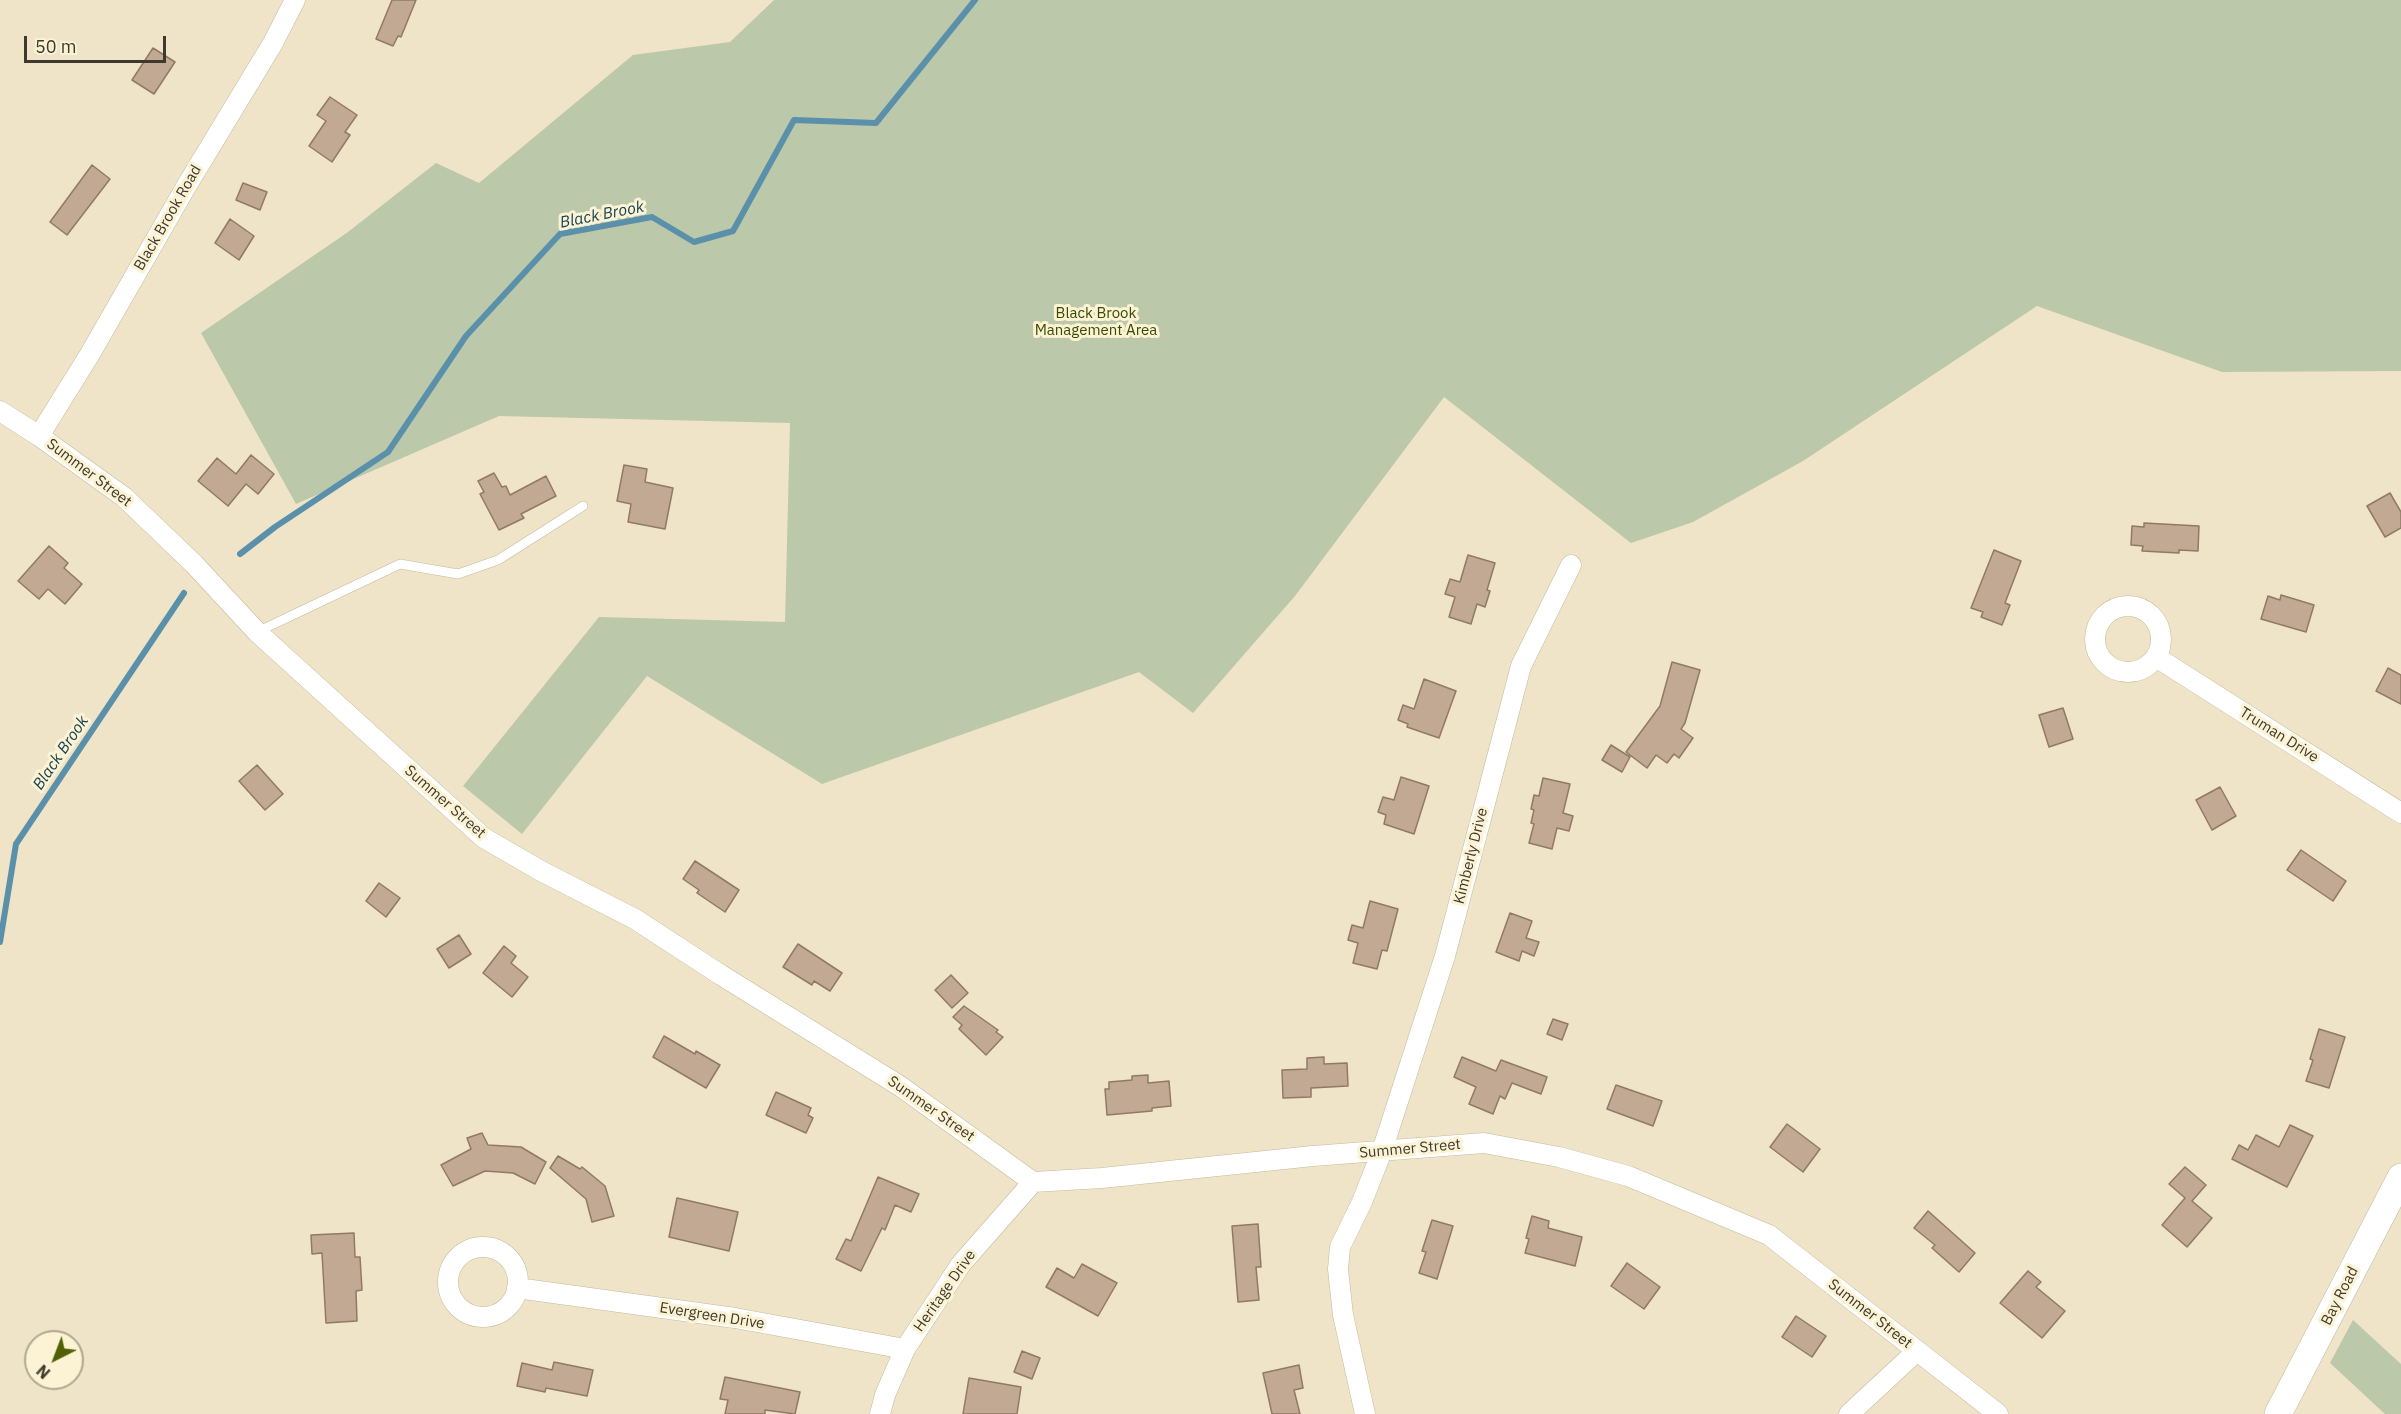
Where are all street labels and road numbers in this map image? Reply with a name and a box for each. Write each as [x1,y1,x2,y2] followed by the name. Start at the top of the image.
[130,162,206,274] street label: Black Brook Road
[43,435,135,511] street label: Summer Street
[2236,704,2322,766] street label: Truman Drive
[401,762,489,842] street label: Summer Street
[1450,806,1492,906] street label: Kimberly Drive
[884,1072,978,1146] street label: Summer Street
[1358,1136,1462,1162] street label: Summer Street
[910,1247,980,1335] street label: Heritage Drive
[2318,1264,2362,1328] street label: Bay Road
[1824,1276,1916,1352] street label: Summer Street
[658,1299,766,1333] street label: Evergreen Drive

